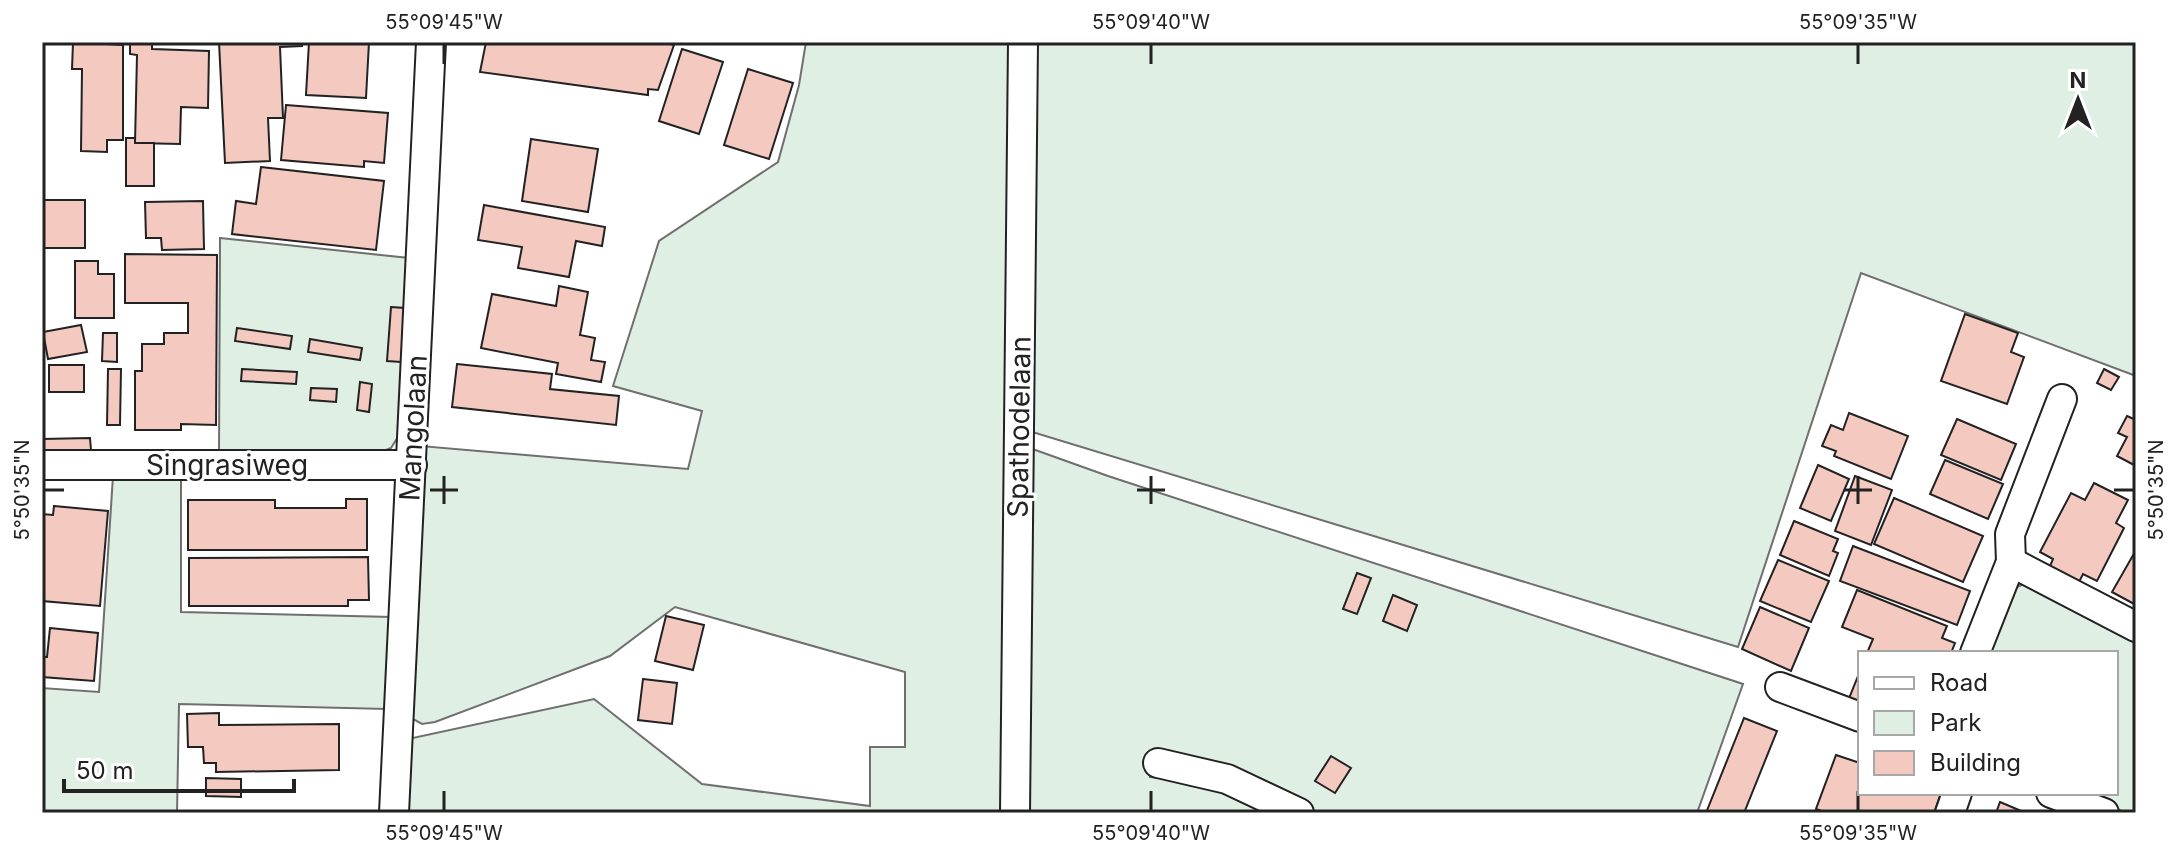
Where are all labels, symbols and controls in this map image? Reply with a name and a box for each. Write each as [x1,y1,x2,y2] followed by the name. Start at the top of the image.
[385,10,503,34] text: 55°09'45"W
[1092,10,1210,34] text: 55°09'40"W
[1799,10,1917,34] text: 55°09'35"W
[2038,60,2118,140] north arrow
[2070,67,2086,93] text: N
[1000,336,1038,518] street label: Spathodelaan
[392,354,434,502] street label: Mangolaan
[10,440,34,540] text: 5°50'35"N
[2144,440,2168,540] text: 5°50'35"N
[146,448,308,482] street label: Singrasiweg
[1858,651,2118,795] legend
[1930,668,1988,697] text: Road
[1930,708,1981,737] text: Park
[64,743,294,793] scale bar
[1930,748,2021,777] text: Building
[76,756,134,785] text: 50 m
[385,821,503,845] text: 55°09'45"W
[1092,821,1210,845] text: 55°09'40"W
[1799,821,1917,845] text: 55°09'35"W

